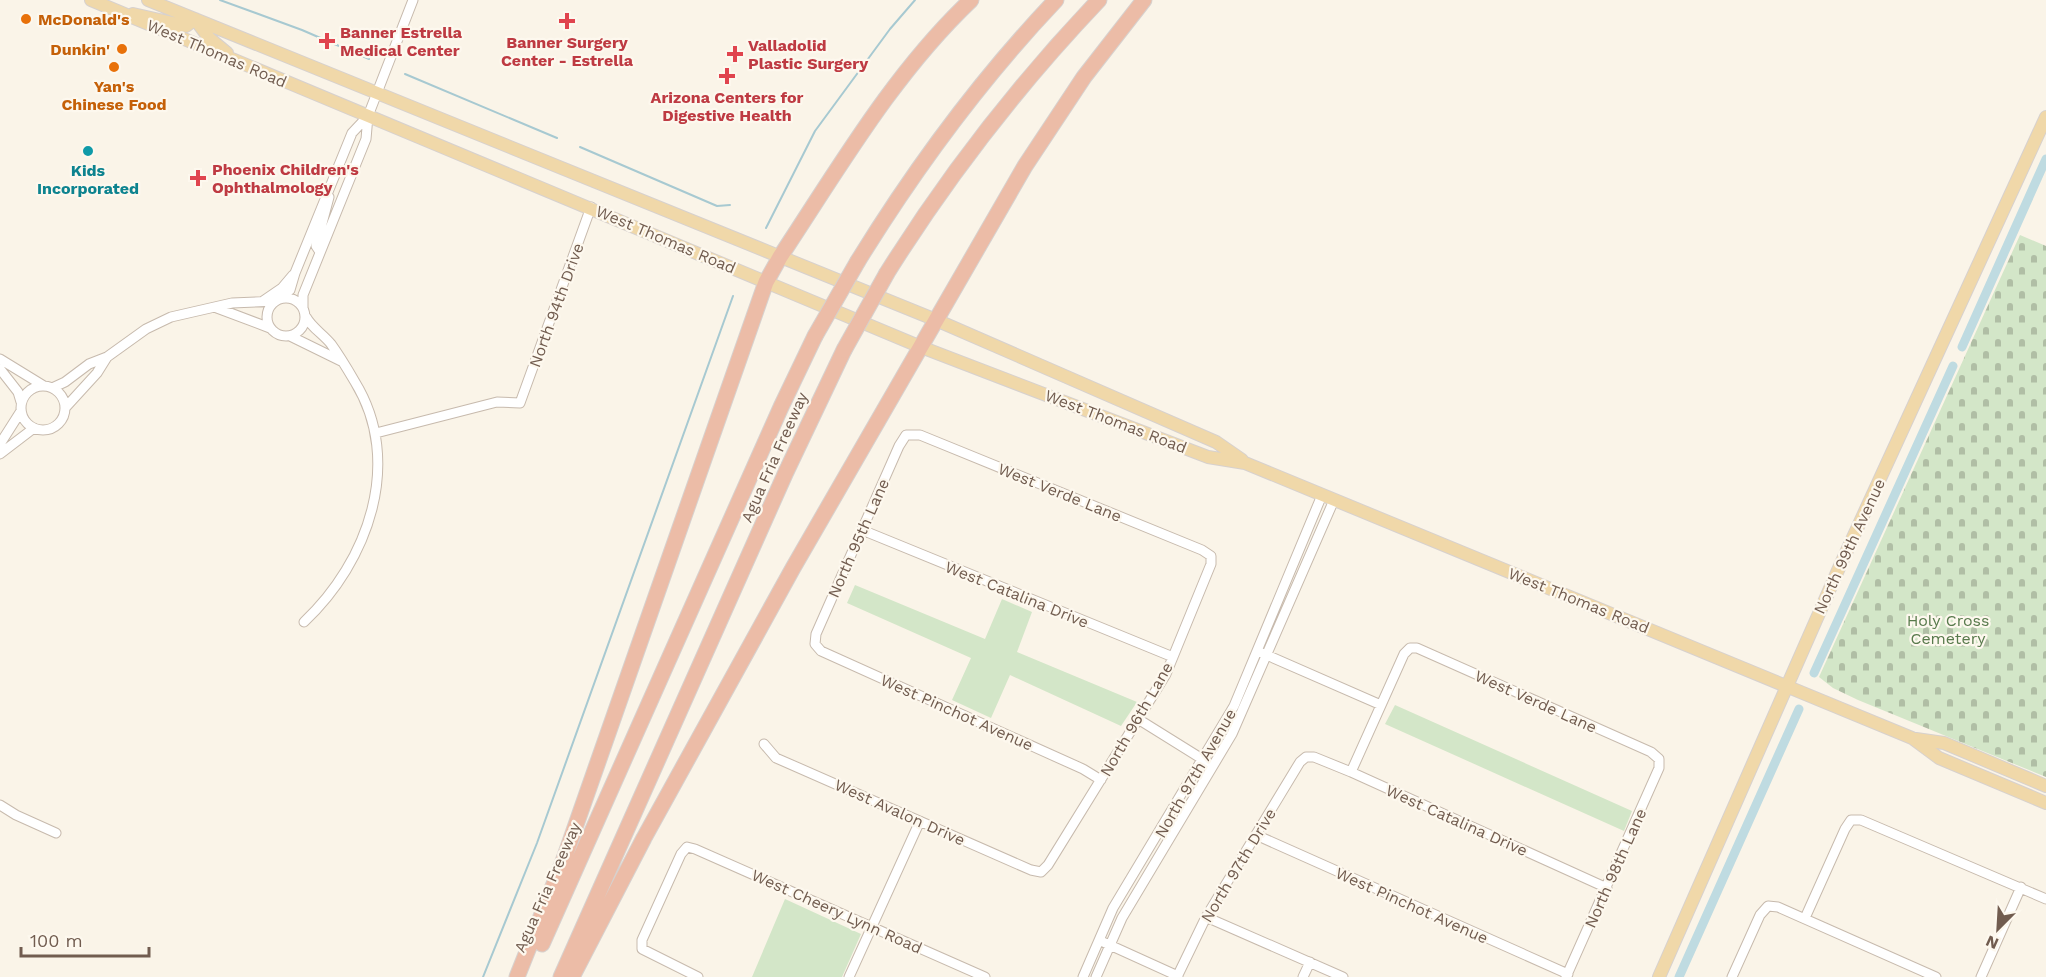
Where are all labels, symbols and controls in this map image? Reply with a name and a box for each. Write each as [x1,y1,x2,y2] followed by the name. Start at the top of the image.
[38,10,130,29] place label: McDonald's
[19,12,33,26] marker: McDonald's
[558,12,576,30] marker: Banner Surgery Center - Estrella
[144,15,290,92] street label: West Thomas Road
[340,23,463,60] place label: Banner Estrella Medical Center
[318,32,336,50] marker: Banner Estrella Medical Center
[501,33,634,70] place label: Banner Surgery Center - Estrella
[748,36,869,73] place label: Valladolid Plastic Surgery
[50,40,110,59] place label: Dunkin'
[115,42,129,56] marker: Dunkin'
[726,45,744,63] marker: Valladolid Plastic Surgery
[107,60,121,74] marker: Yan's Chinese Food
[718,67,736,85] marker: Arizona Centers for Digestive Health
[61,77,167,114] place label: Yan's Chinese Food
[651,88,804,125] place label: Arizona Centers for Digestive Health
[81,144,95,158] marker: Kids Incorporated
[212,160,359,197] place label: Phoenix Children's Ophthalmology
[37,161,139,198] place label: Kids Incorporated
[189,169,207,187] marker: Phoenix Children's Ophthalmology
[593,201,739,278] street label: West Thomas Road
[525,240,588,370] street label: North 94th Drive
[1042,386,1189,457] street label: West Thomas Road
[737,388,812,525] street label: Agua Fria Freeway
[995,459,1124,526] street label: West Verde Lane
[824,476,893,601] street label: North 95th Lane
[1810,476,1889,617] street label: North 99th Avenue
[942,557,1091,632] street label: West Catalina Drive
[1506,563,1652,637] street label: West Thomas Road
[1907,611,1989,648] park label: Holy Cross Cemetery
[1096,659,1177,780] street label: North 96th Lane
[1472,666,1600,737] street label: West Verde Lane
[878,670,1036,755] street label: West Pinchot Avenue
[1151,705,1240,841] street label: North 97th Avenue
[832,775,968,850] street label: West Avalon Drive
[1383,781,1531,860] street label: West Catalina Drive
[1197,805,1280,926] street label: North 97th Drive
[1581,805,1650,931] street label: North 98th Lane
[510,818,585,955] street label: Agua Fria Freeway
[1333,863,1491,948] street label: West Pinchot Avenue
[749,865,925,958] street label: West Cheery Lynn Road
[1968,899,2028,959] north arrow
[21,920,148,958] scale bar
[30,930,83,951] text: 100 m
[1983,931,2001,953] text: N

